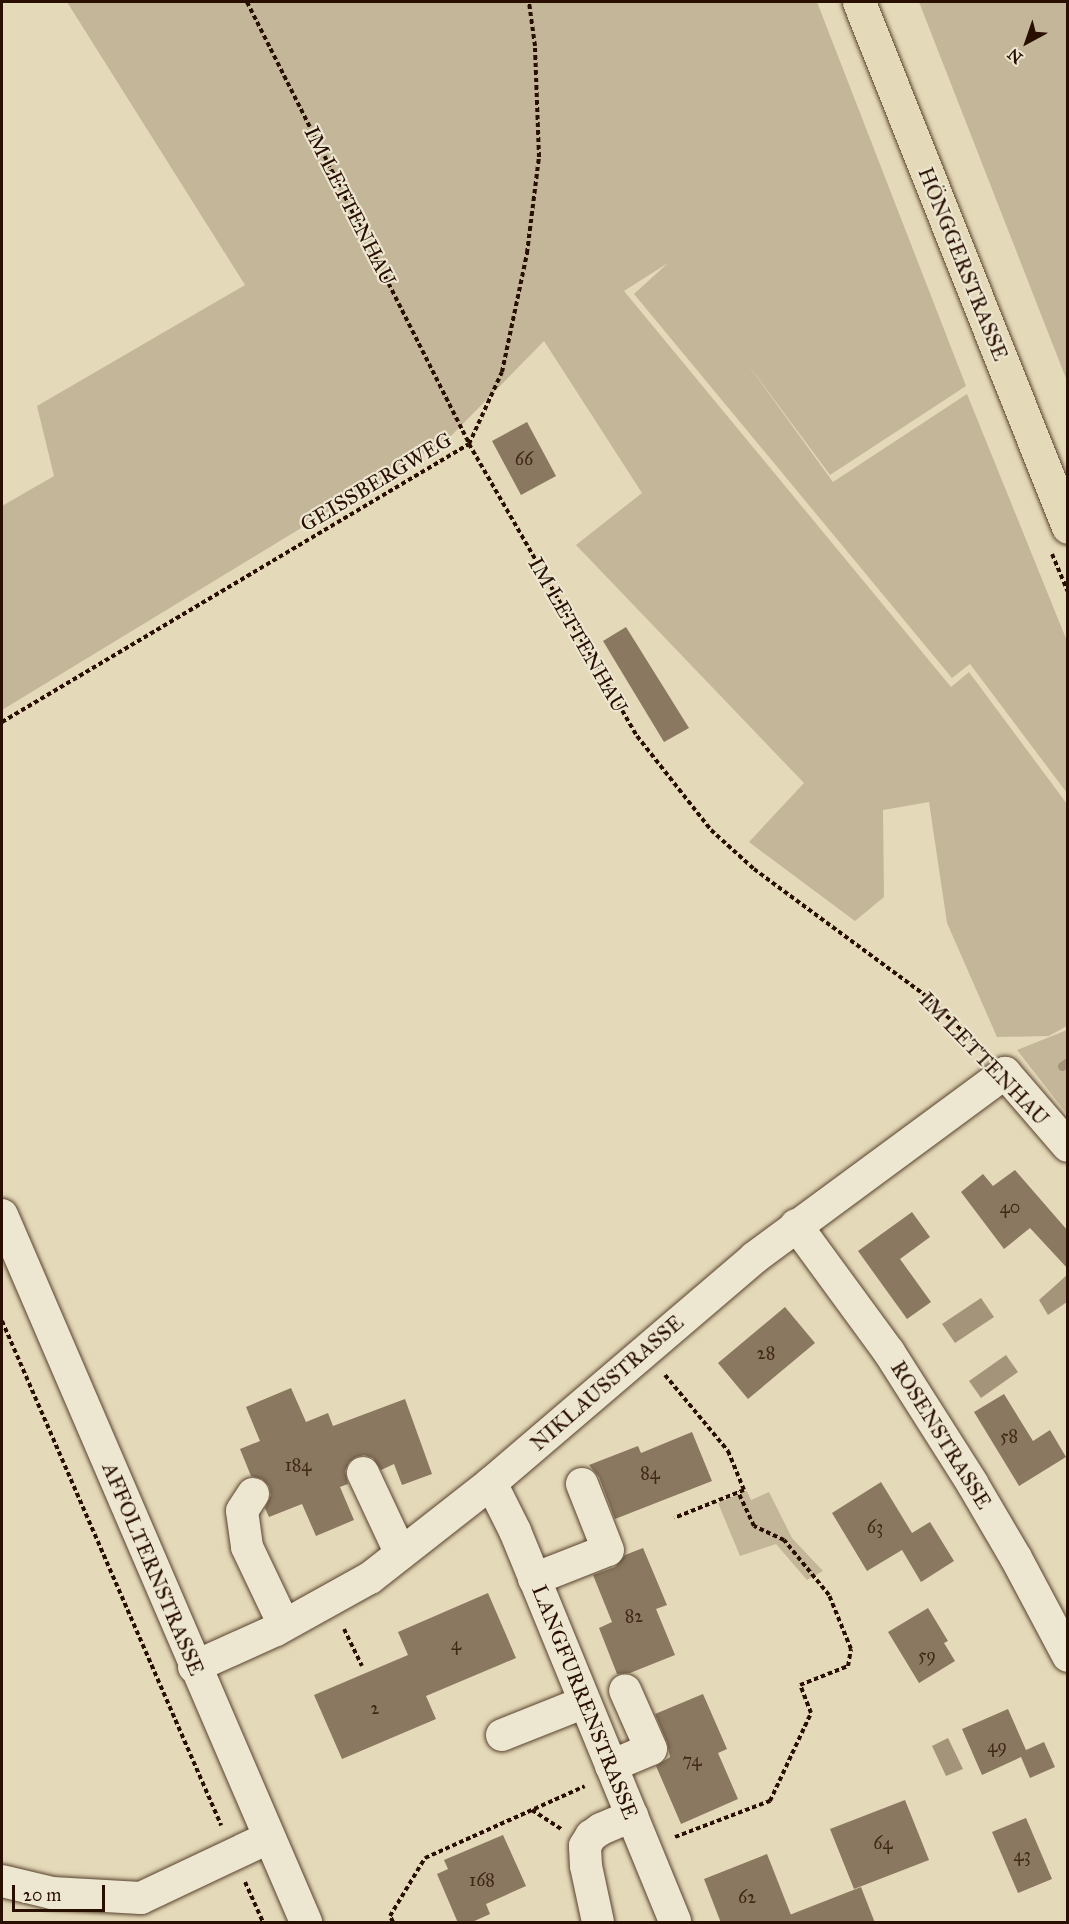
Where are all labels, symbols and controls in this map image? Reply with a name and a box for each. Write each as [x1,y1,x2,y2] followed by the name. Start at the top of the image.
[997,12,1057,72] north arrow
[1004,45,1026,68] text: N
[299,122,401,290] street label: IM LETTENHAU
[913,164,1013,364] street label: HÖNGGERSTRASSE
[296,427,456,537] street label: GEISSBERGWEG
[515,448,533,470] house number: 66
[523,553,633,717] street label: IM LETTENHAU
[914,987,1054,1131] street label: IM LETTENHAU
[1000,1196,1020,1218] house number: 40
[525,1310,689,1456] street label: NIKLAUSSTRASSE
[757,1342,775,1364] house number: 28
[885,1356,997,1514] street label: ROSENSTRASSE
[1000,1425,1018,1447] house number: 58
[285,1454,311,1476] house number: 184
[97,1459,209,1679] street label: AFFOLTERNSTRASSE
[640,1462,660,1484] house number: 84
[867,1516,883,1538] house number: 63
[526,1581,644,1823] street label: LANGFURRENSTRASSE
[625,1605,643,1627] house number: 82
[451,1633,461,1655] house number: 4
[918,1644,936,1666] house number: 59
[371,1697,379,1719] house number: 2
[987,1735,1007,1757] house number: 49
[682,1749,702,1771] house number: 74
[873,1832,893,1854] house number: 64
[1013,1844,1031,1866] house number: 43
[469,1869,495,1891] house number: 168
[15,1873,108,1911] scale bar
[23,1884,61,1906] text: 20 m
[738,1886,756,1908] house number: 62

